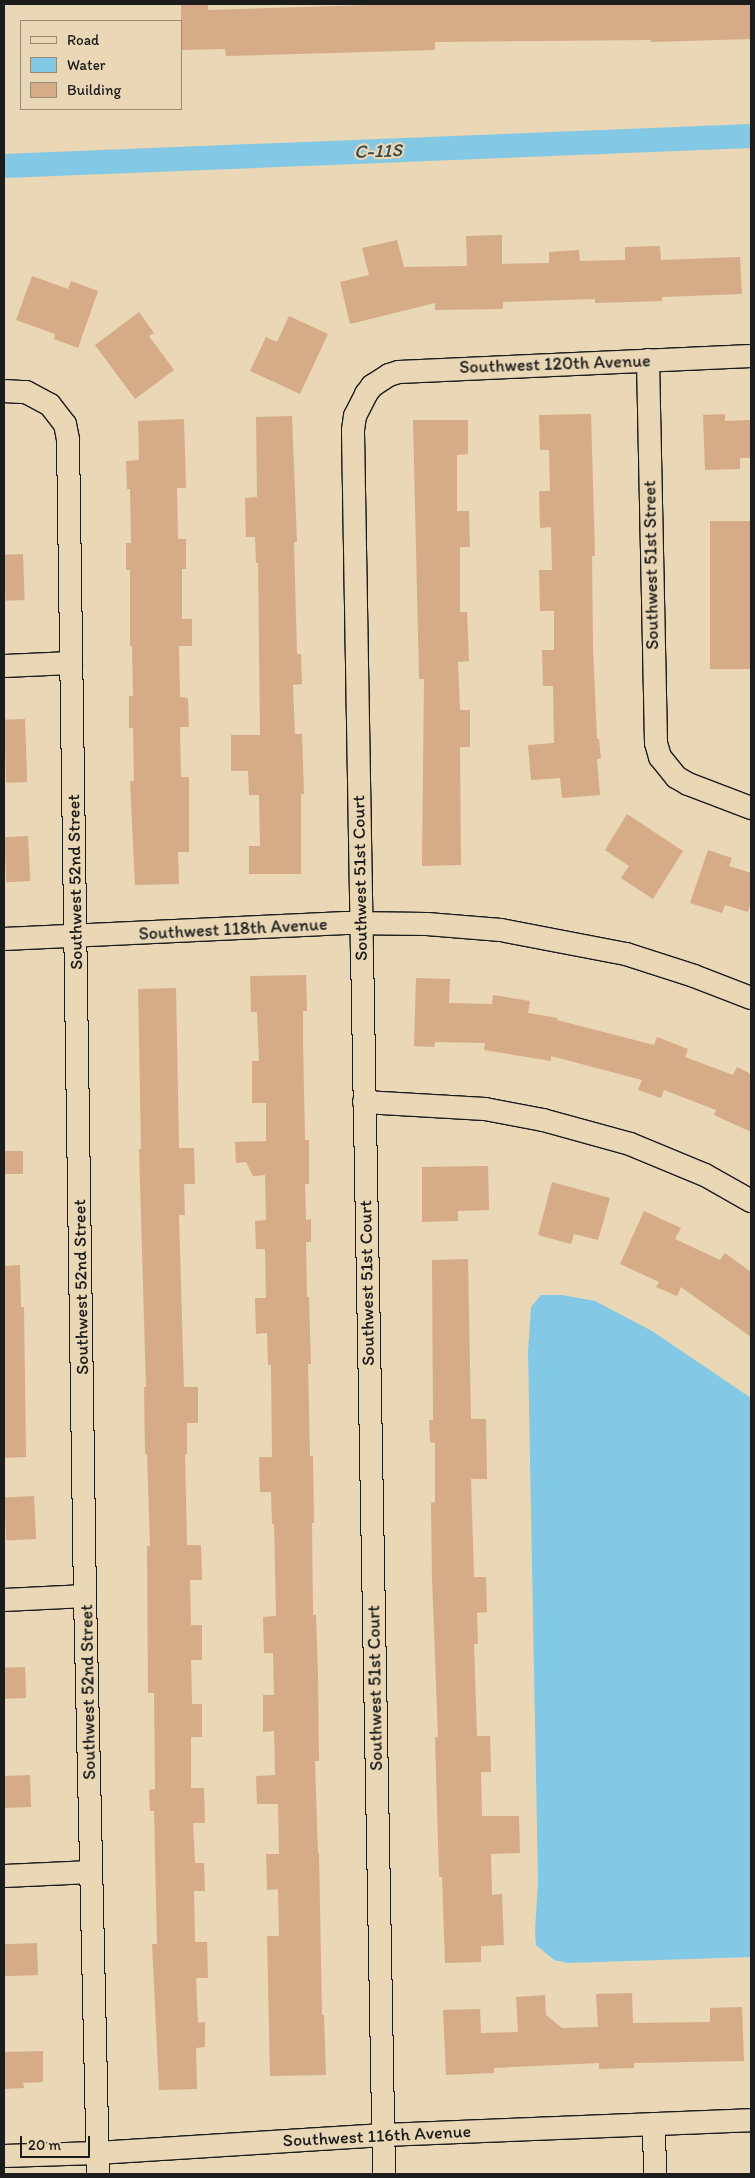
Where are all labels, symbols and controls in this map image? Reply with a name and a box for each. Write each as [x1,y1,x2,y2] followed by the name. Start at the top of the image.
[20,20,182,110] legend
[67,31,99,49] text: Road
[67,56,105,74] text: Water
[67,81,121,99] text: Building
[354,139,402,163] water label: C-11S
[460,350,650,378] street label: Southwest 120th Avenue
[639,480,663,650] street label: Southwest 51st Street
[63,794,87,970] street label: Southwest 52nd Street
[348,795,372,961] street label: Southwest 51st Court
[139,913,327,945] street label: Southwest 118th Avenue
[69,1199,93,1375] street label: Southwest 52nd Street
[355,1200,379,1366] street label: Southwest 51st Court
[76,1604,100,1780] street label: Southwest 52nd Street
[363,1605,387,1771] street label: Southwest 51st Court
[283,2120,471,2152] street label: Southwest 116th Avenue
[22,2126,92,2158] scale bar
[28,2136,61,2154] text: 20 m

